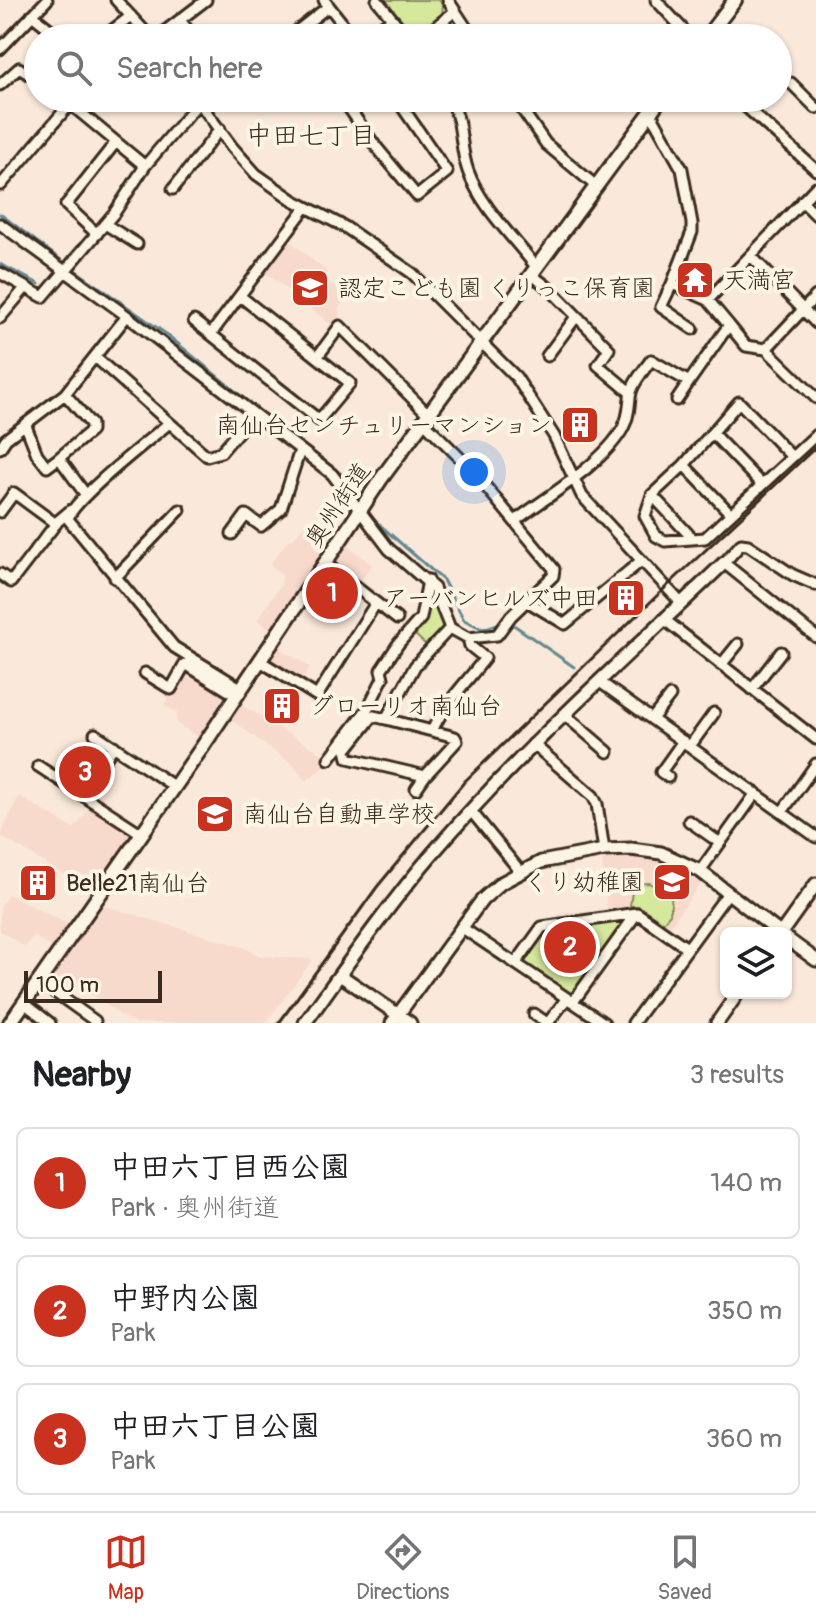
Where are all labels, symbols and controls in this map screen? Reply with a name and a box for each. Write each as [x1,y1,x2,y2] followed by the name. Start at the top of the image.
[24,24,792,112] search box
[52,46,96,90] icon: search
[116,50,263,87] text: Search here
[246,120,376,152] district label: 中田七丁目
[674,259,716,301] temple icon: 天満宮
[723,266,795,295] place label: 天満宮
[289,267,331,309] school or university icon: 認定こども園 くりっこ保育園
[338,274,655,303] place label: 認定こども園 くりっこ保育園
[559,404,601,446] building icon: 南仙台センチュリーマンション
[216,411,552,440] place label: 南仙台センチュリーマンション
[454,452,494,492] your location
[299,457,377,553] street label: 奥州街道
[306,563,358,623] pin: 1
[605,577,647,619] building icon: アーバンヒルズ中田
[383,584,598,613] place label: アーバンヒルズ中田
[261,685,303,727] building icon: グローリオ南仙台
[310,692,502,721] place label: グローリオ南仙台
[59,742,111,802] pin: 3
[194,793,236,835] school or university icon: 南仙台自動車学校
[243,800,435,829] place label: 南仙台自動車学校
[651,861,693,903] school or university icon: くり幼稚園
[17,862,59,904] building icon: Belle21南仙台
[524,868,644,897] place label: くり幼稚園
[66,869,209,898] place label: Belle21南仙台
[544,917,596,977] pin: 2
[720,927,792,999] map controls
[720,927,792,999] button: layers
[24,967,162,1003] scale bar
[36,971,99,999] text: 100 m
[32,1054,131,1097] text: Nearby
[690,1059,784,1091] text: 3 results
[110,1149,350,1186] text: 中田六丁目西公園
[55,1167,65,1199] text: 1
[710,1167,782,1199] text: 140 m
[110,1192,279,1224] text: Park · 奥州街道
[110,1280,260,1317] text: 中野内公園
[53,1295,67,1327] text: 2
[707,1295,782,1327] text: 350 m
[110,1317,156,1349] text: Park
[110,1408,320,1445] text: 中田六丁目公園
[53,1423,67,1455] text: 3
[706,1423,782,1455] text: 360 m
[110,1445,156,1477] text: Park
[104,1530,148,1606] tab: Map
[356,1530,449,1606] tab: Directions
[657,1530,712,1606] tab: Saved

